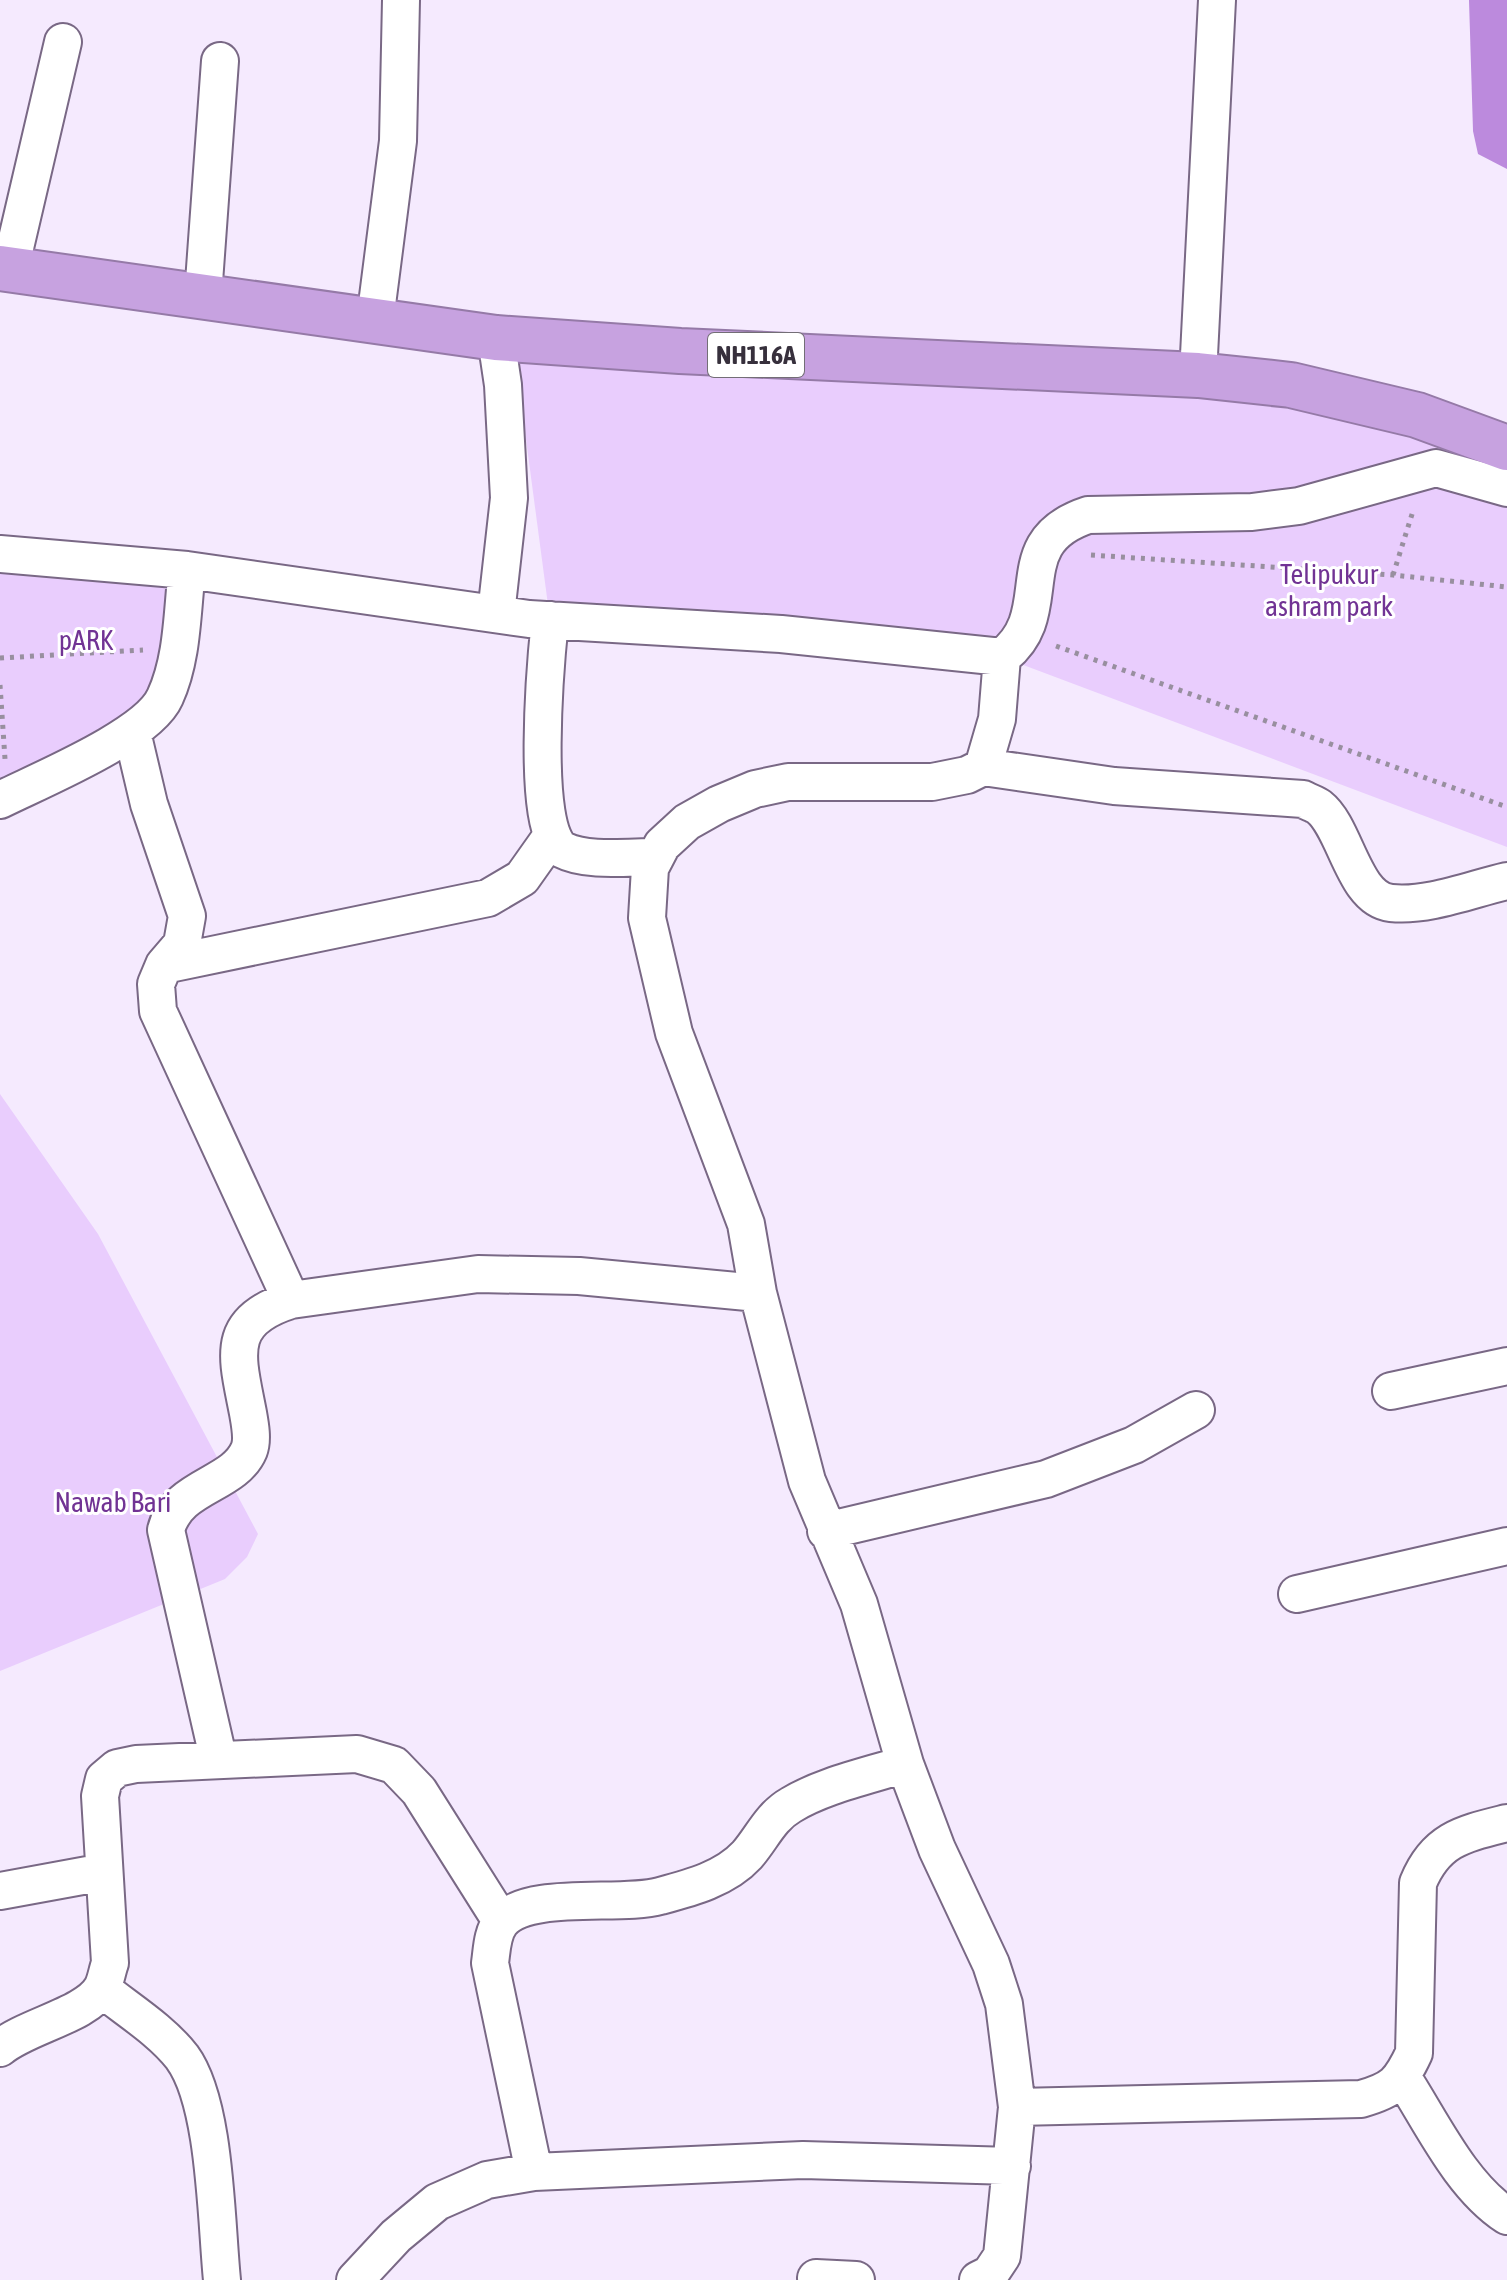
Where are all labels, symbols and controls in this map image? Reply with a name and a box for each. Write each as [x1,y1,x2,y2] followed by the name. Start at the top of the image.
[708,333,804,377] road number: NH116A
[1265,558,1393,622] park label: Telipukur ashram park
[59,624,114,656] park label: pARK
[54,1486,172,1518] park label: Nawab Bari

